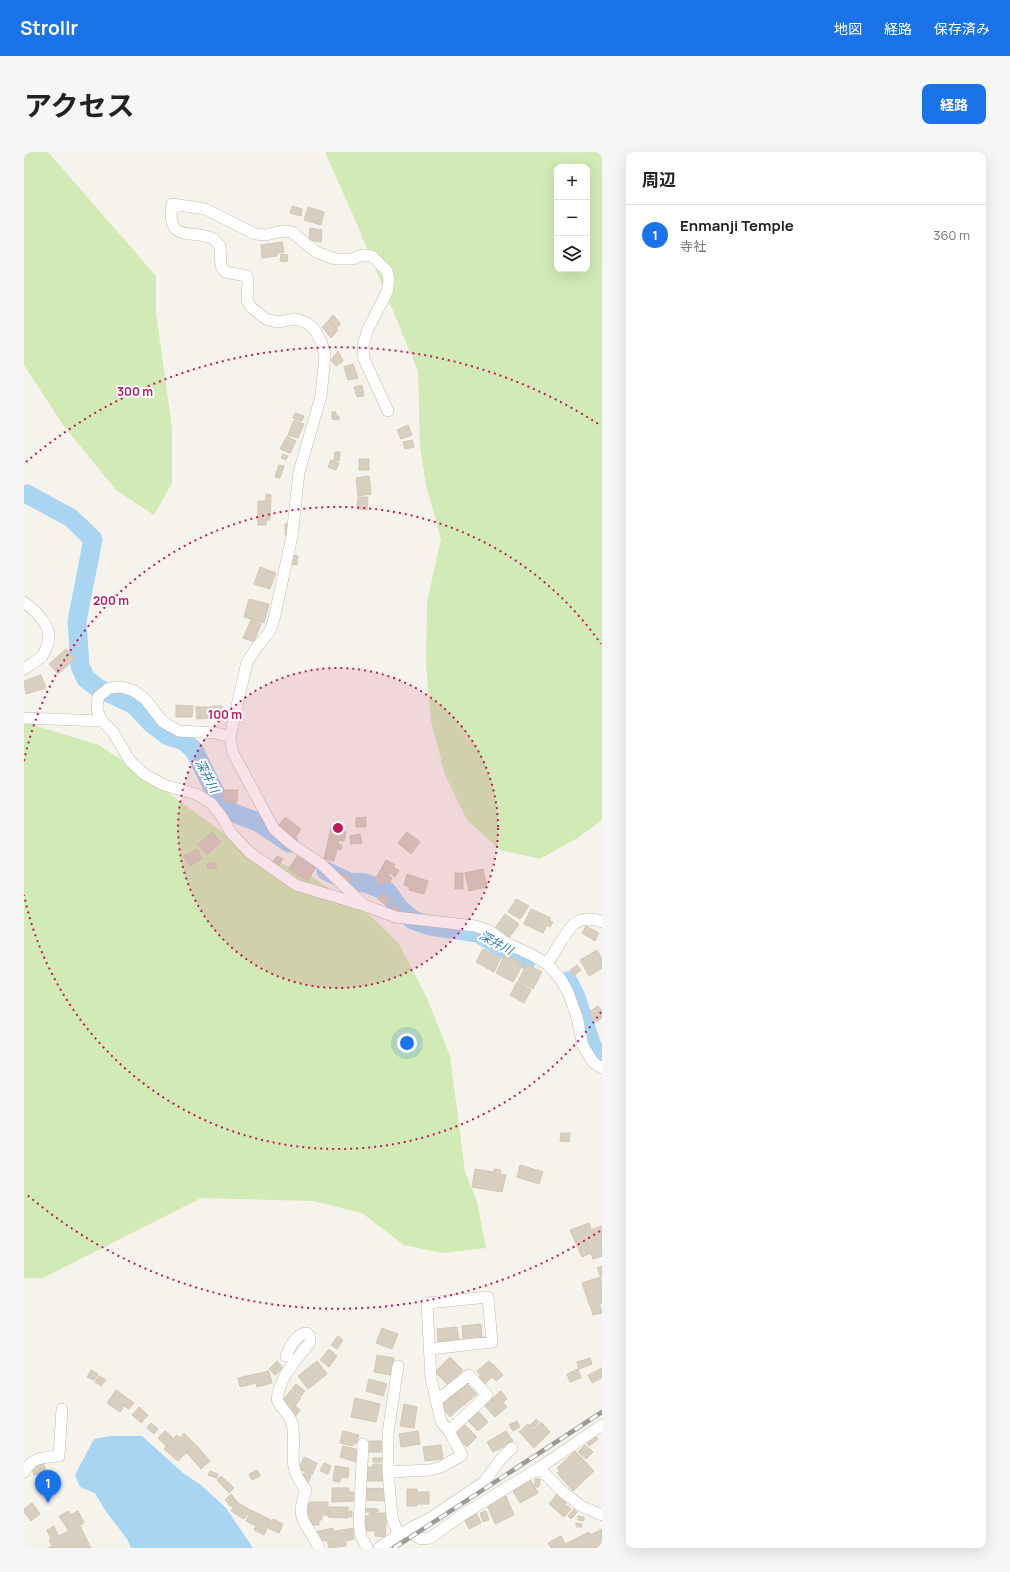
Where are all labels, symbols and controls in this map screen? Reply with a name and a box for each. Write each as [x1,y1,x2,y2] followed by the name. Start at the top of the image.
[20,15,78,41] text: Strollr
[834,19,862,38] text: 地図
[884,19,912,38] text: 経路
[934,19,990,38] text: 保存済み
[922,84,986,124] button: 経路
[24,86,135,124] text: アクセス
[554,164,590,272] map controls
[554,164,590,200] button: +
[642,168,676,191] text: 周辺
[554,200,590,236] button: −
[680,215,794,236] text: Enmanji Temple
[652,226,658,244] text: 1
[933,226,970,244] text: 360 m
[554,236,590,272] button: layers
[680,237,706,255] text: 寺社
[117,383,153,400] text: 300 m
[93,592,129,609] text: 200 m
[208,706,242,723] text: 100 m
[191,756,224,797] water label: 深井川
[331,821,345,835] centre of rings
[476,927,518,959] water label: 深井川
[397,1033,417,1053] your location
[35,1470,61,1503] pin: 1

